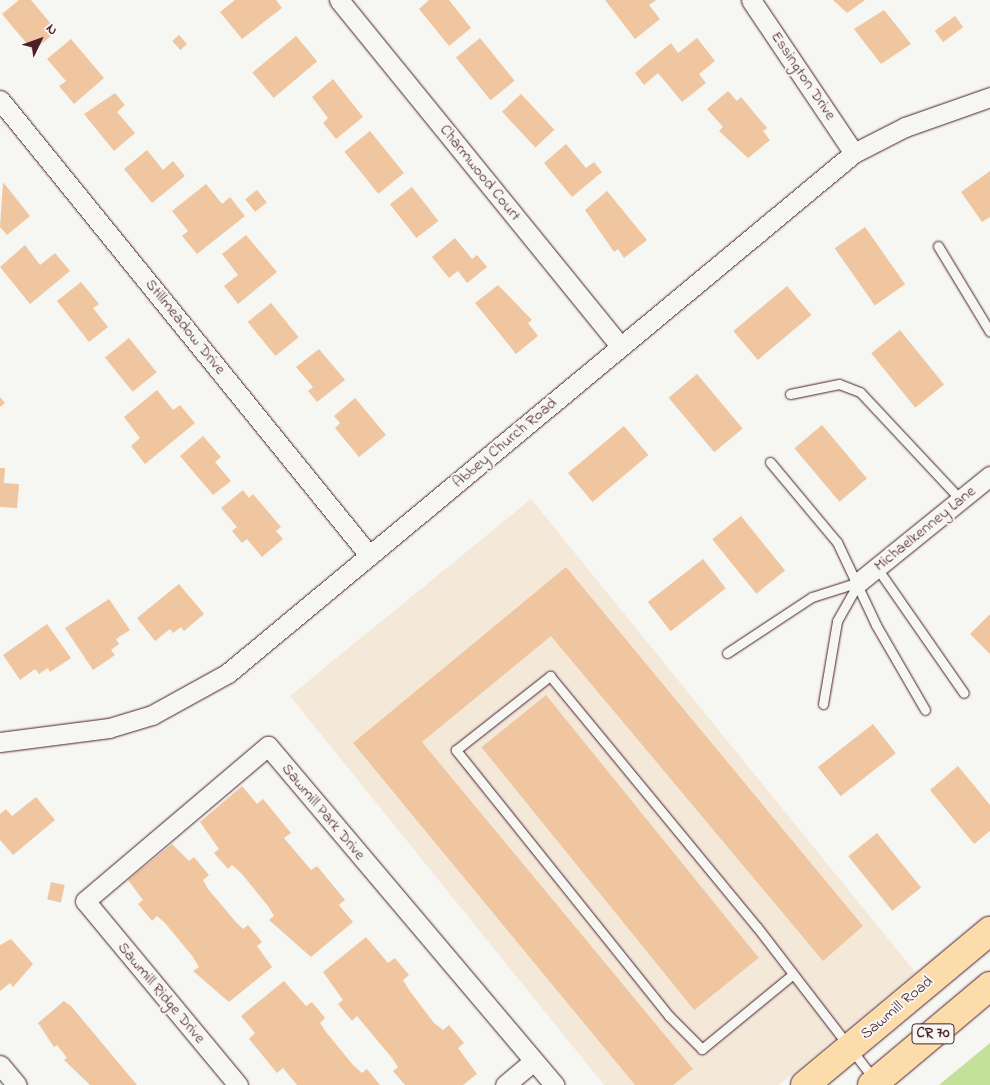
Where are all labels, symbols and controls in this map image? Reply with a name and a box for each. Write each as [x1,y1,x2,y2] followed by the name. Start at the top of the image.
[15,15,65,65] north arrow
[41,19,62,40] text: N
[766,28,840,124] street label: Essington Drive
[435,121,525,225] street label: Charmwood Court
[141,275,229,379] street label: Stillmeadow Drive
[449,394,561,492] street label: Abbey Church Road
[870,482,980,576] street label: Michaelkenney Lane
[277,760,369,864] street label: Sawmill Park Drive
[113,938,209,1048] street label: Sawmill Ridge Drive
[857,972,937,1044] street label: Sawmill Road
[910,1022,956,1046] road number: CR 70

